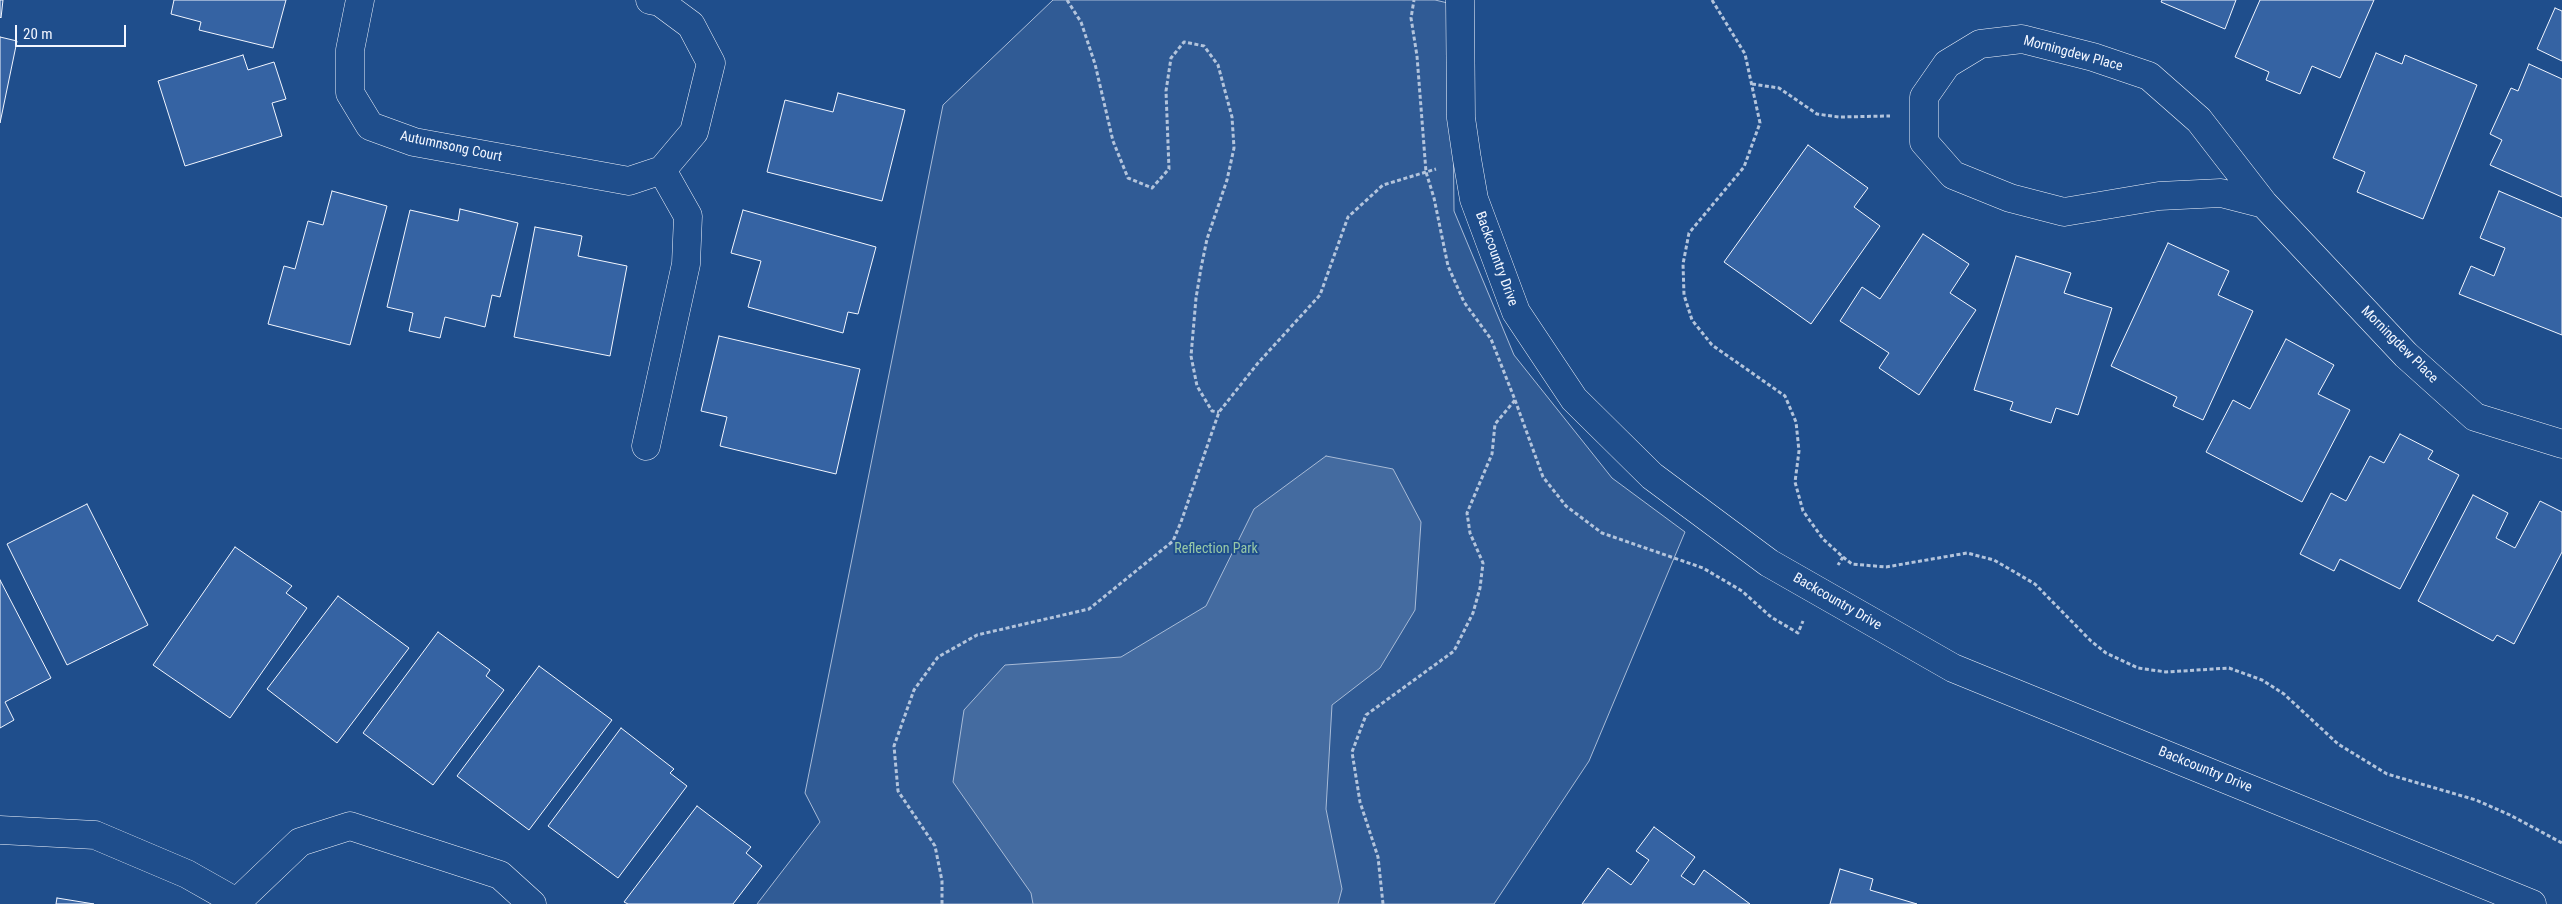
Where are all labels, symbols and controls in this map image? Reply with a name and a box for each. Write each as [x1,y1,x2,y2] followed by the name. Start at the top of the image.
[18,15,129,47] scale bar
[23,25,53,43] text: 20 m
[2022,33,2124,75] street label: Morningdew Place
[398,128,504,166] street label: Autumnsong Court
[1471,209,1521,309] street label: Backcountry Drive
[2357,303,2441,387] street label: Morningdew Place
[1174,541,1258,557] park label: Reflection Park
[1790,570,1884,634] street label: Backcountry Drive
[2156,744,2254,796] street label: Backcountry Drive

